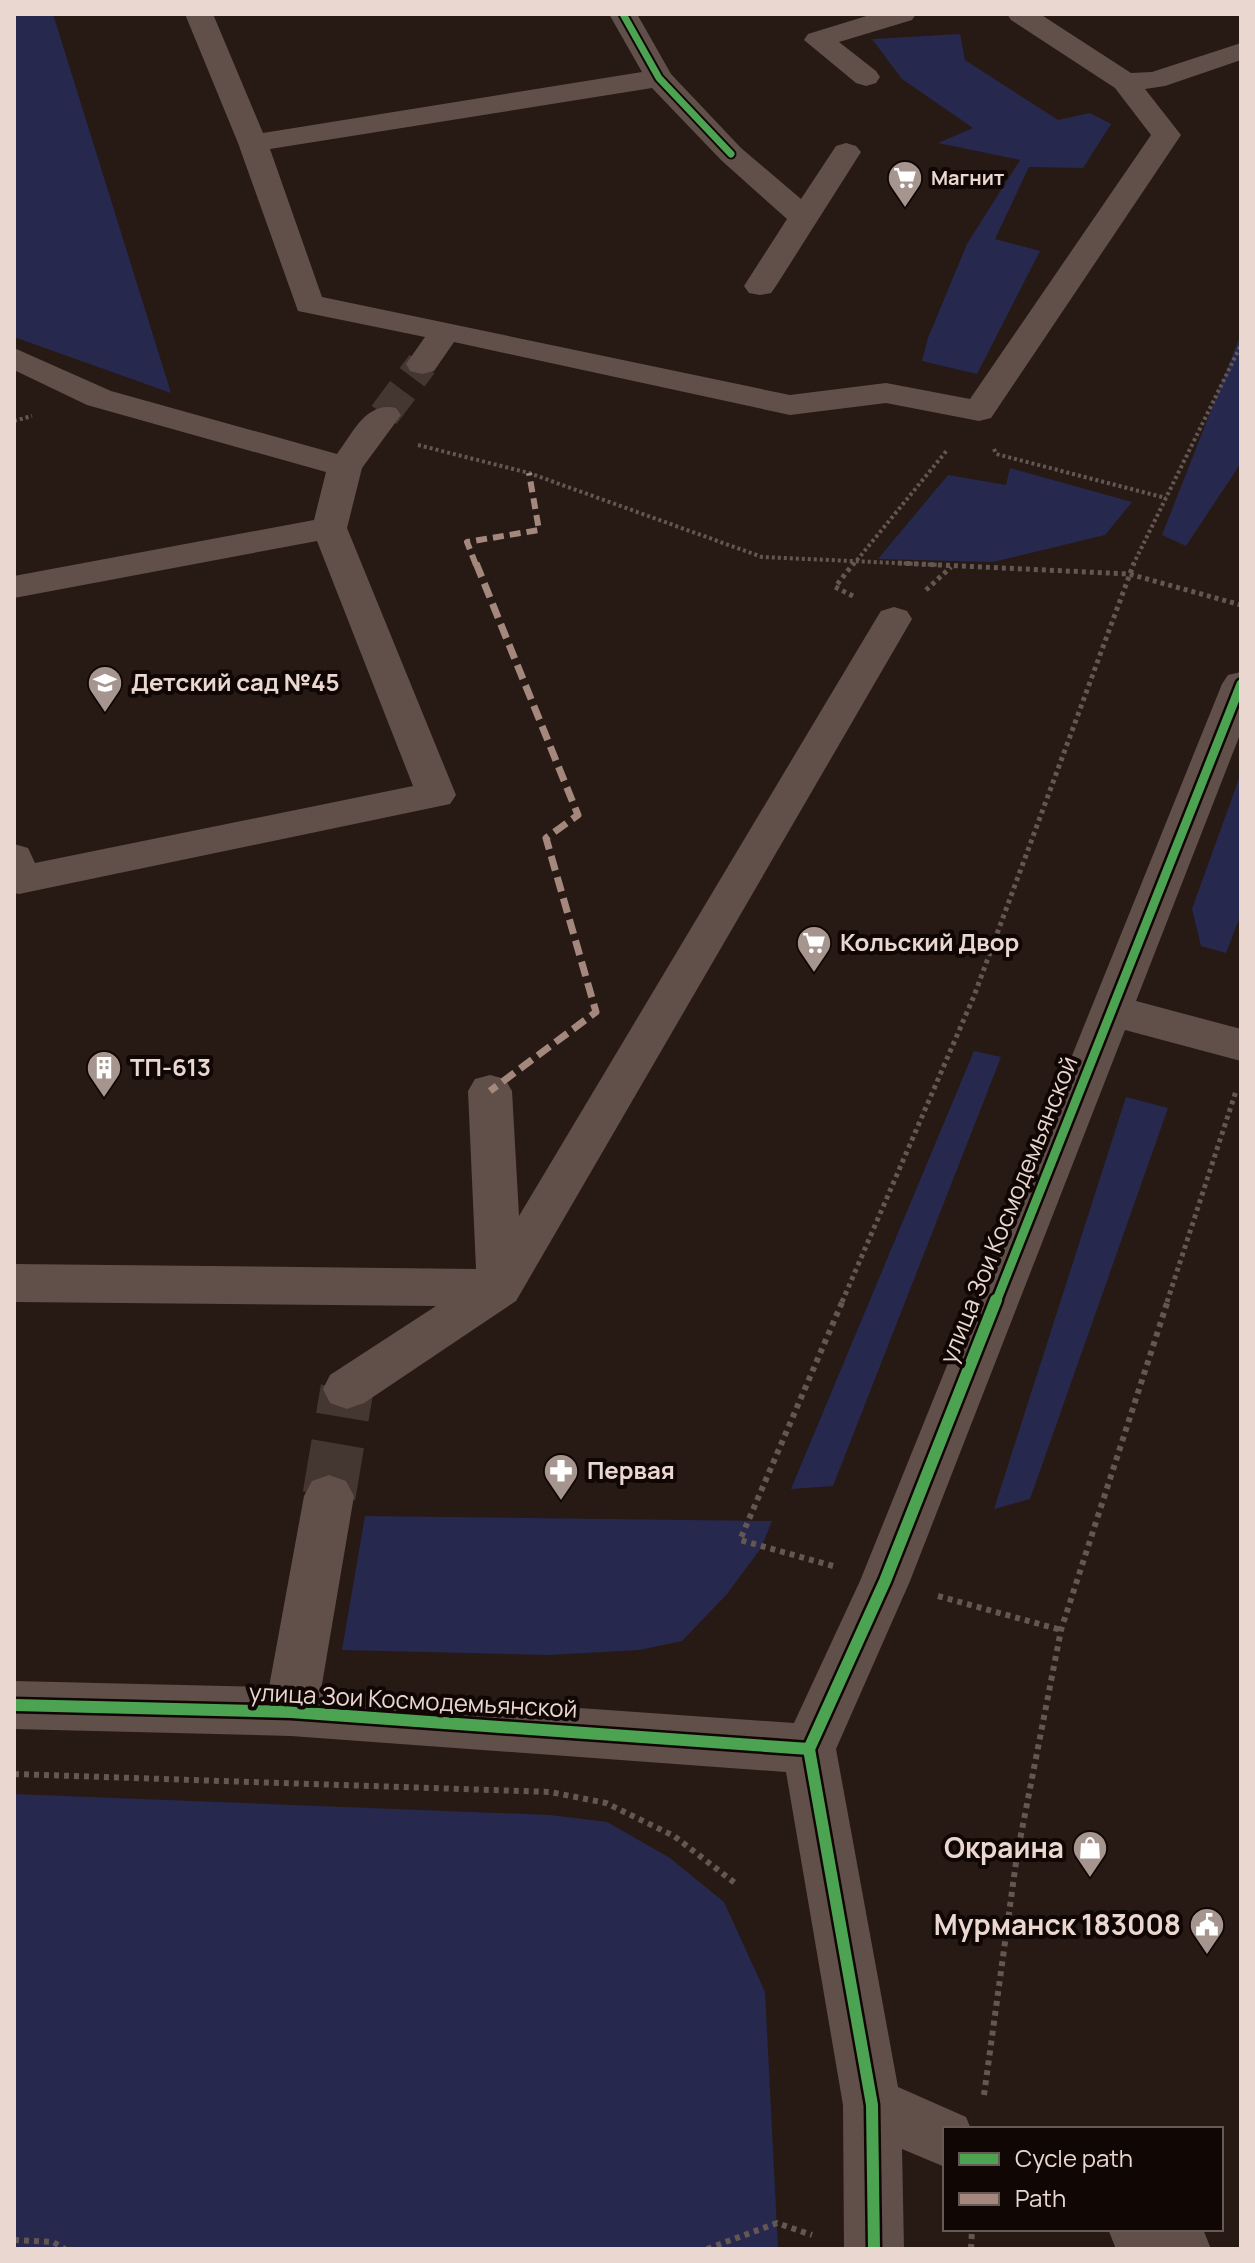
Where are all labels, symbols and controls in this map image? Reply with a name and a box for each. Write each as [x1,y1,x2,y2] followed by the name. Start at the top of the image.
[886,159,924,209] supermarket icon: Магнит
[931,164,1005,191] place label: Магнит
[86,664,124,714] school or university icon: Детский сад №45
[131,665,340,698] place label: Детский сад №45
[795,924,833,974] supermarket icon: Кольский Двор
[840,925,1019,958] place label: Кольский Двор
[85,1049,123,1099] building icon: ТП-613
[130,1050,211,1083] place label: ТП-613
[931,1051,1084,1368] street label: улица Зои Космодемьянской
[542,1452,580,1502] pharmacy icon: Первая
[587,1453,675,1486] place label: Первая
[248,1674,578,1725] street label: улица Зои Космодемьянской
[944,1828,1064,1866] place label: Окраина
[1071,1829,1109,1879] shop icon: Окраина
[934,1905,1181,1943] place label: Мурманск 183008
[1188,1906,1226,1956] public building icon: Мурманск 183008
[943,2127,1223,2231] legend
[1015,2141,1133,2174] text: Cycle path
[1015,2181,1066,2214] text: Path

